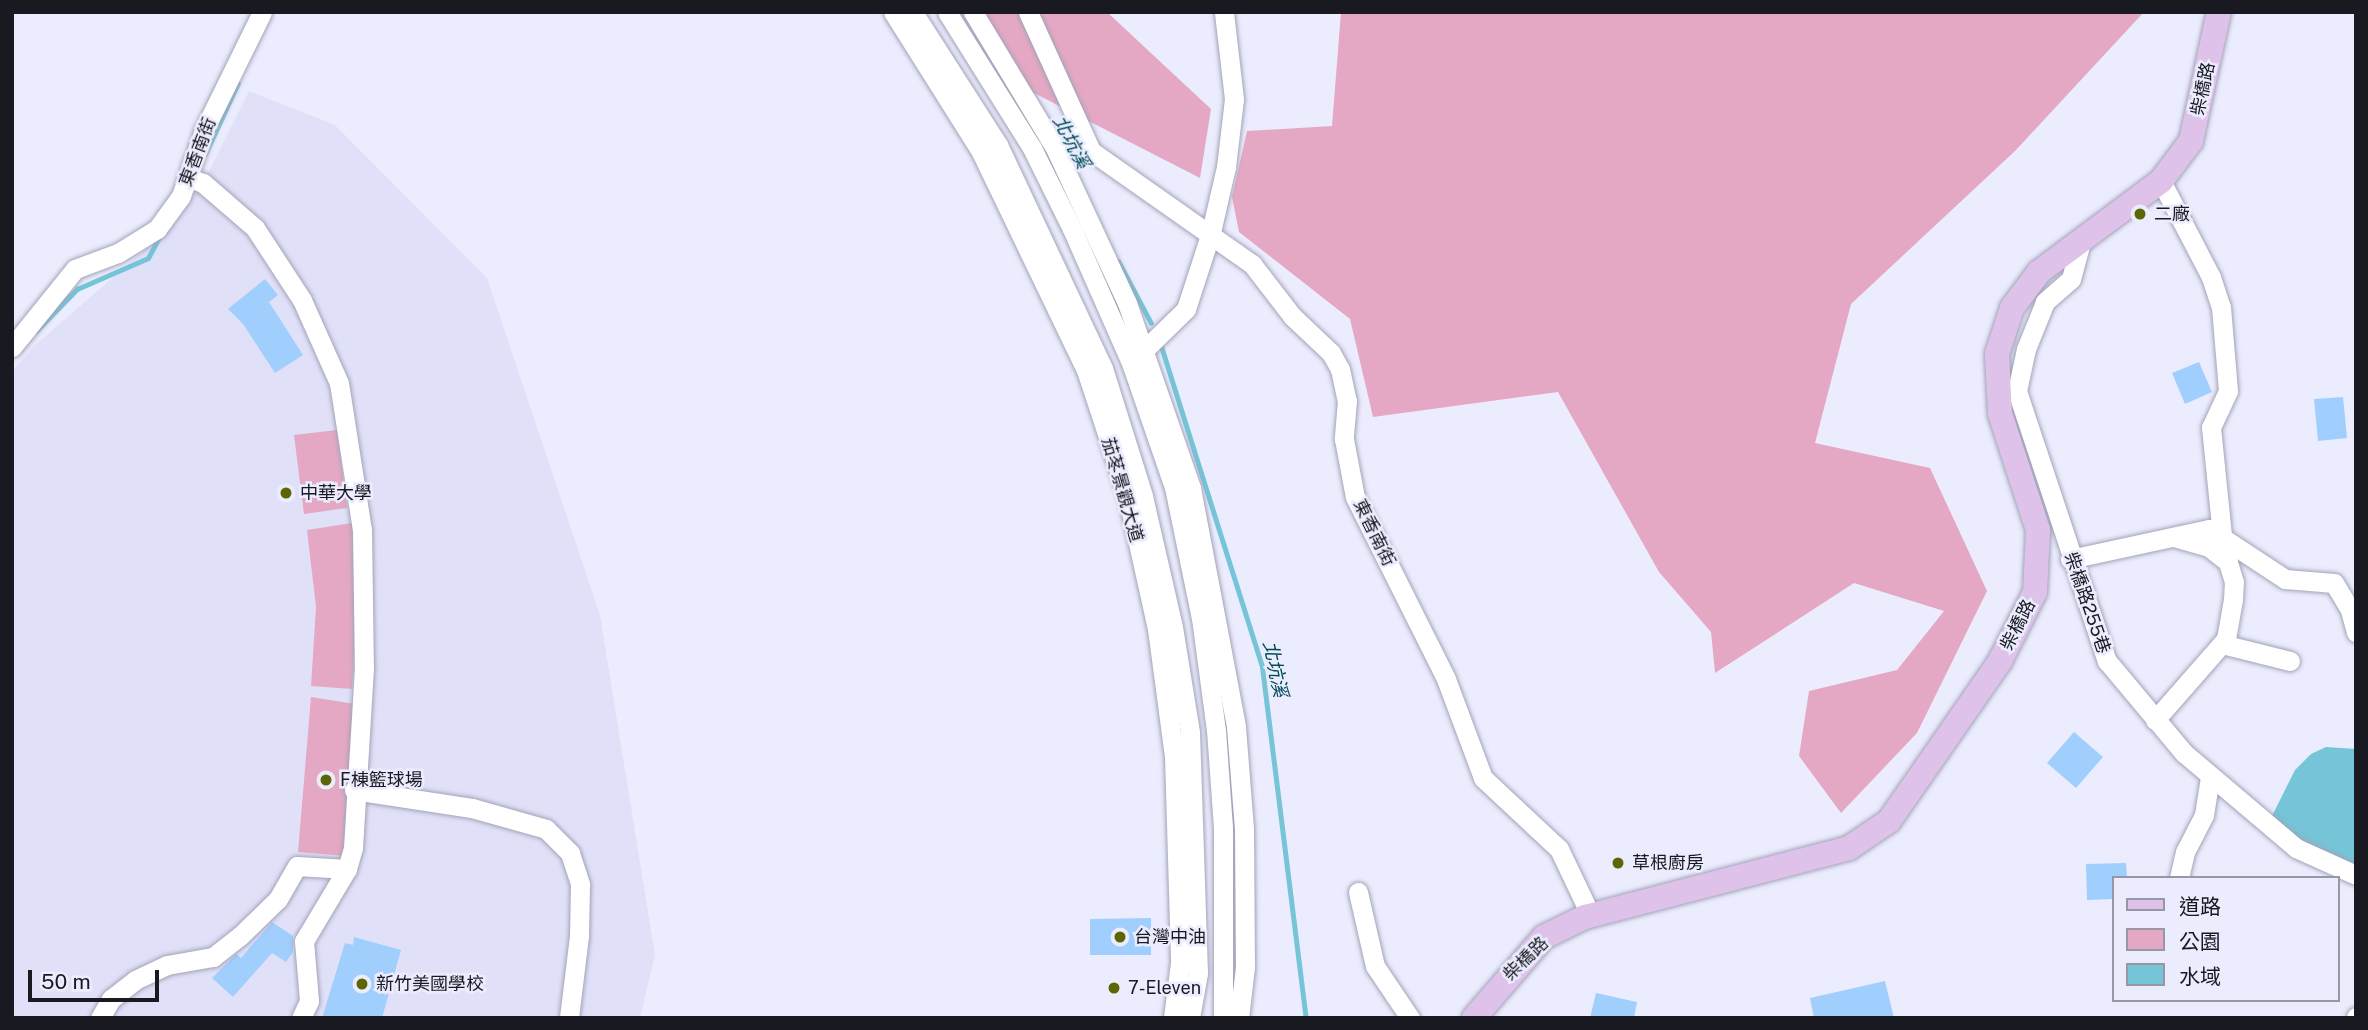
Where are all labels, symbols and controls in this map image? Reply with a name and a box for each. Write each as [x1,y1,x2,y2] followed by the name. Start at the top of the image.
[2187,60,2219,118] street label: 柴橋路
[1048,111,1094,173] water label: 北坑溪
[175,115,221,189] street label: 東香南街
[2154,203,2190,225] place label: 二廠
[2132,206,2148,222] marker: 二廠
[1097,435,1147,545] street label: 茄苳景觀大道
[300,482,372,504] place label: 中華大學
[278,485,294,501] marker: 中華大學
[1349,496,1399,570] street label: 東香南街
[2060,549,2114,657] street label: 柴橋路255巷
[1996,596,2040,654] street label: 柴橋路
[1258,639,1292,699] water label: 北坑溪
[340,769,423,791] place label: F棟籃球場
[318,772,334,788] marker: F棟籃球場
[1632,852,1704,874] place label: 草根廚房
[1610,855,1626,871] marker: 草根廚房
[2112,876,2340,1002] legend
[2179,894,2221,919] text: 道路
[1134,926,1206,948] place label: 台灣中油
[1112,929,1128,945] marker: 台灣中油
[2179,929,2221,954] text: 公園
[1499,932,1553,986] street label: 柴橋路
[32,956,163,1000] scale bar
[2179,964,2221,989] text: 水域
[41,969,91,994] text: 50 m
[376,973,484,995] place label: 新竹美國學校
[354,976,370,992] marker: 新竹美國學校
[1128,977,1201,999] place label: 7-Eleven
[1106,980,1122,996] marker: 7-Eleven

